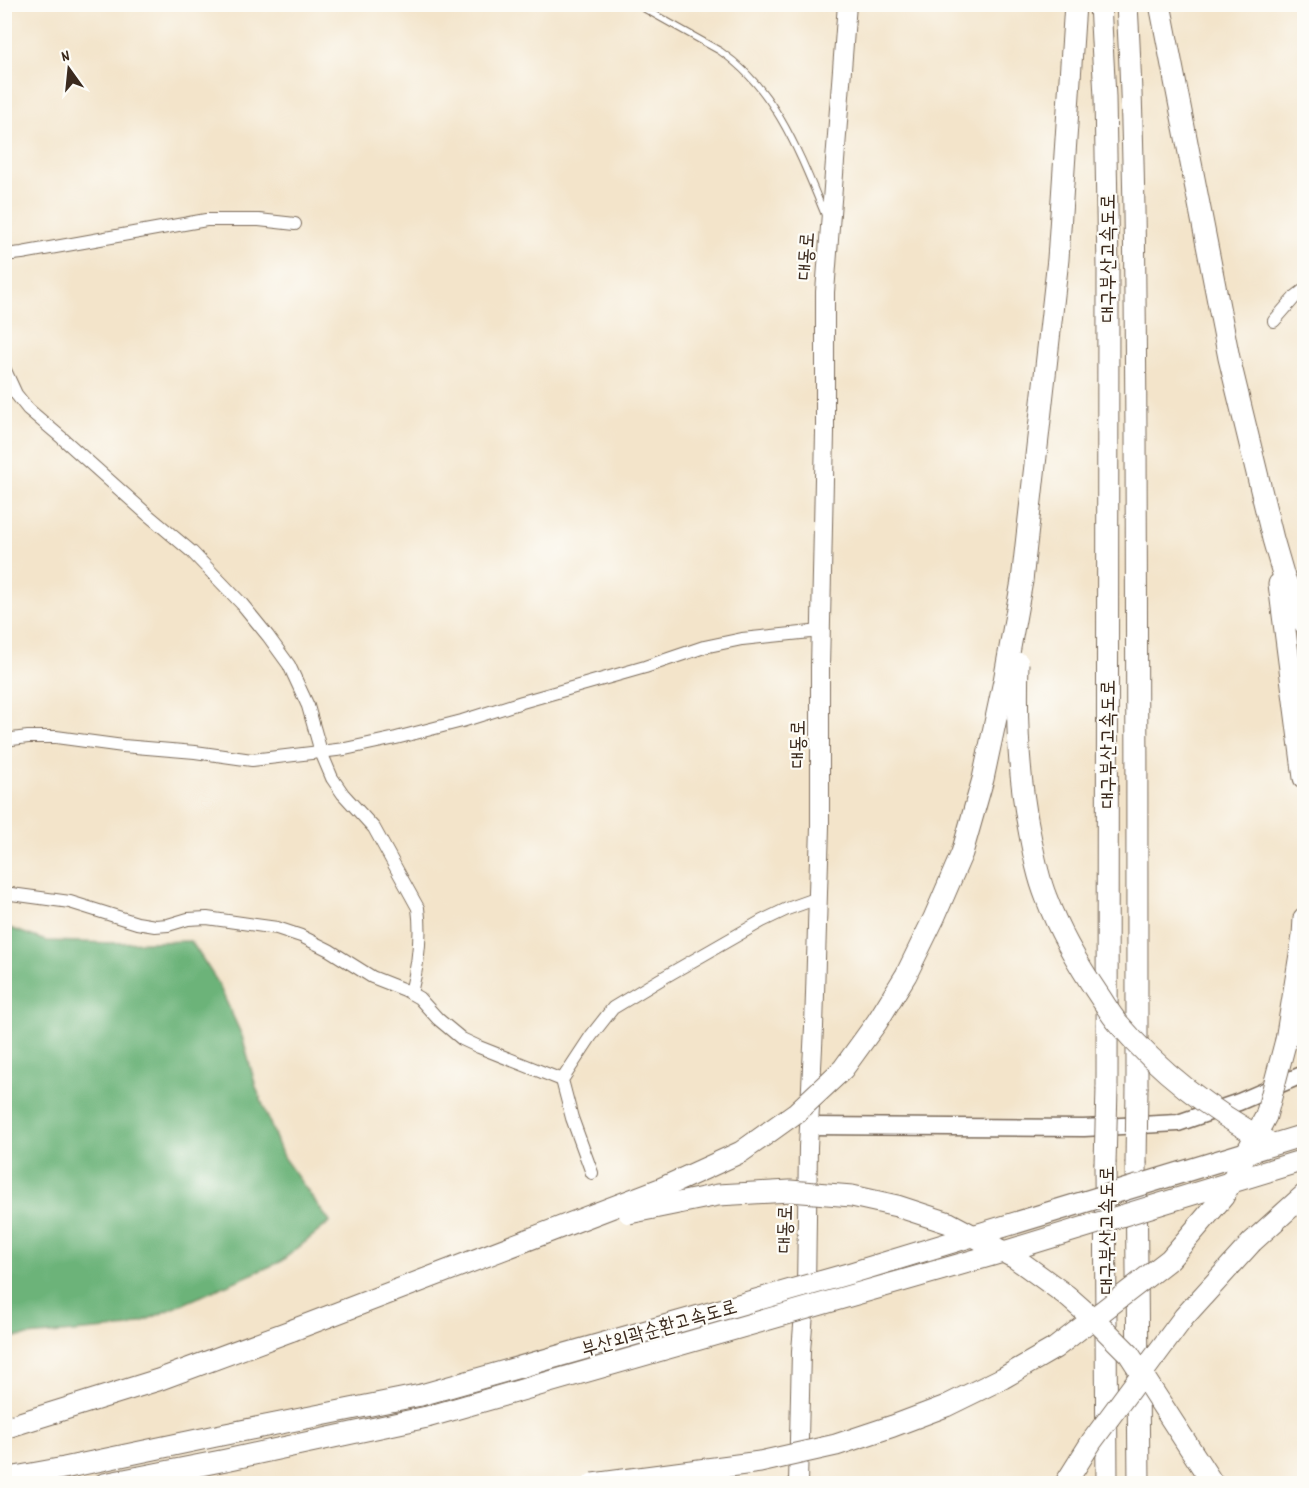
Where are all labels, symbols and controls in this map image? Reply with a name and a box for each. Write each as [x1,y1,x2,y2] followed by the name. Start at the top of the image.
[39,39,99,99] north arrow
[59,45,73,69] text: N
[1096,194,1124,322] street label: 대구부산고속도로
[792,231,824,281] street label: 대동로
[1096,680,1124,808] street label: 대구부산고속도로
[786,720,814,768] street label: 대동로
[1095,1166,1123,1294] street label: 대구부산고속도로
[773,1205,801,1253] street label: 대동로
[579,1294,741,1366] street label: 부산외곽순환고속도로

